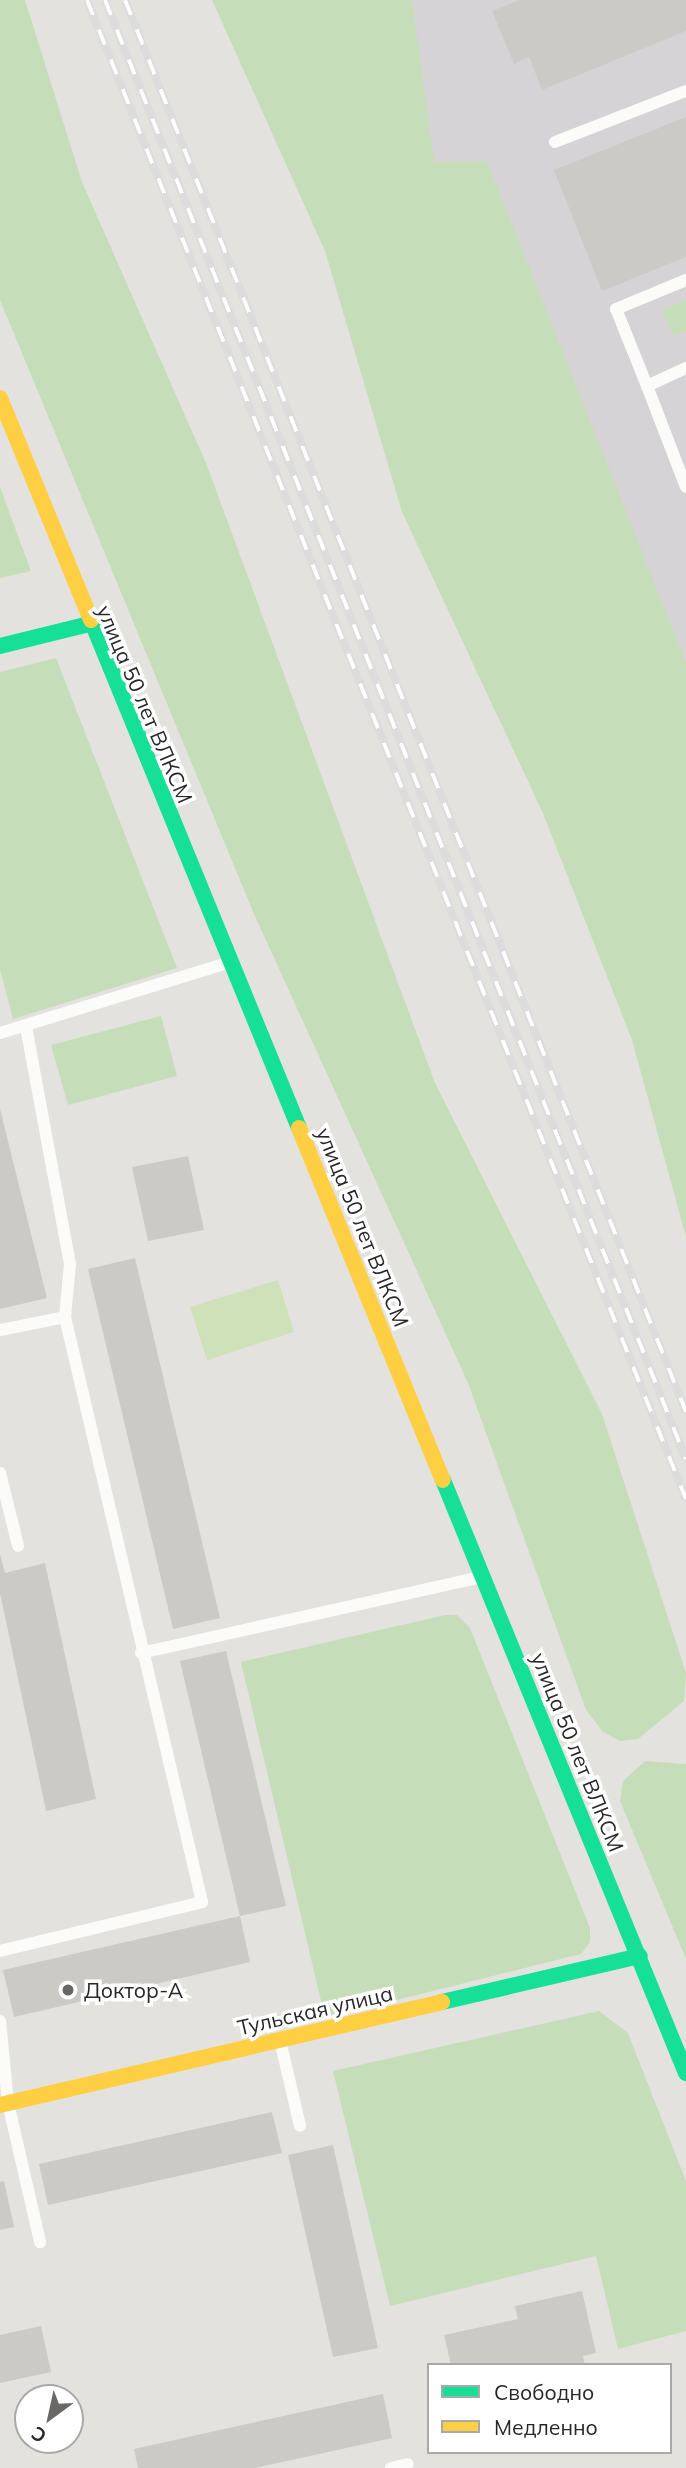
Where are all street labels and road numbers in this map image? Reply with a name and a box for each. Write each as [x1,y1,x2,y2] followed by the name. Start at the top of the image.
[92,601,198,807] street label: улица 50 лет ВЛКСМ
[312,1124,414,1330] street label: улица 50 лет ВЛКСМ
[527,1649,629,1855] street label: улица 50 лет ВЛКСМ
[235,1980,395,2040] street label: Тульская улица

